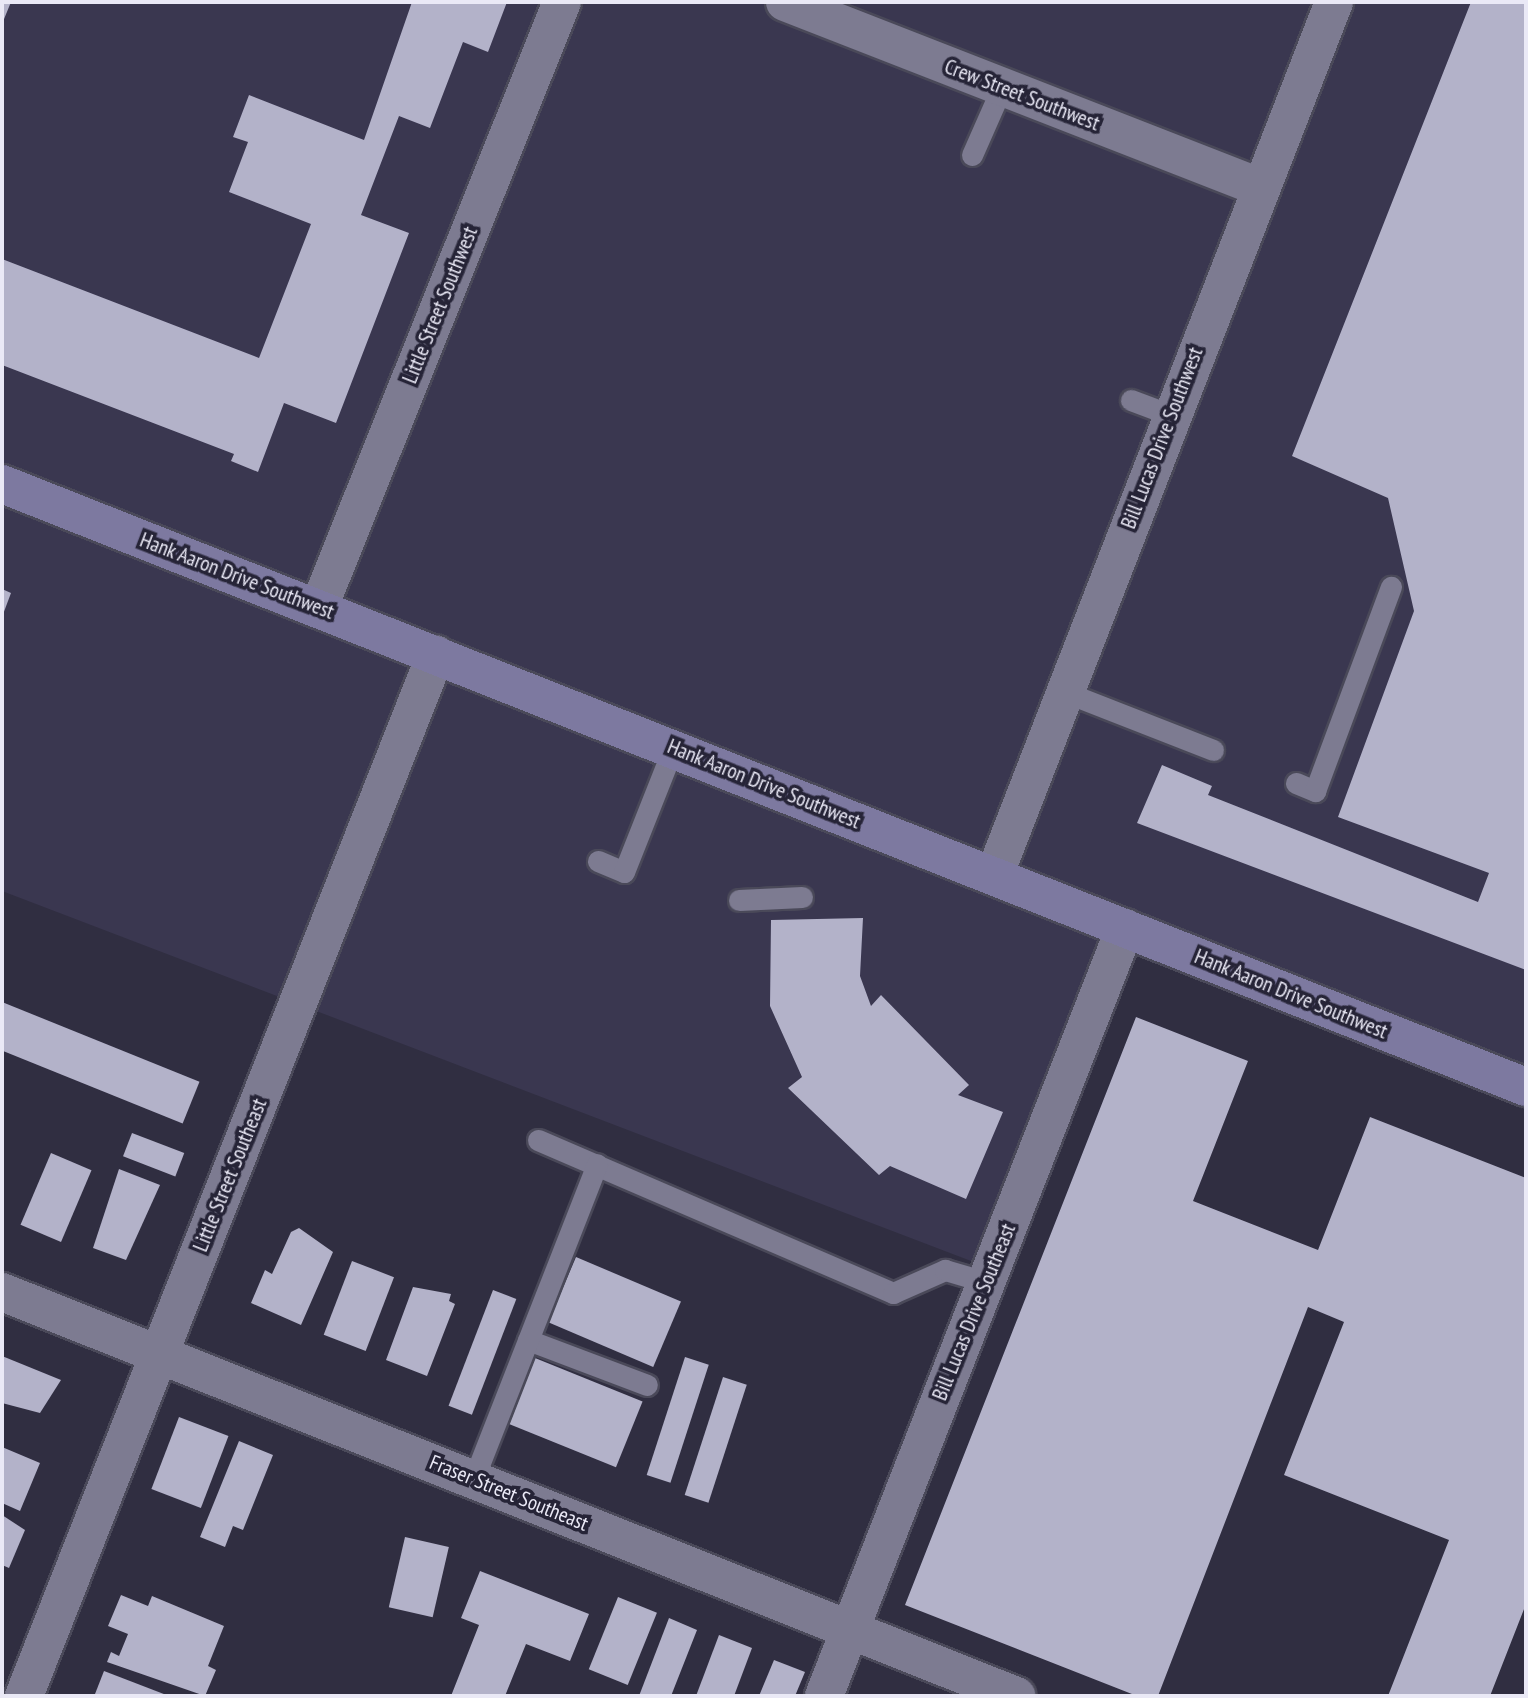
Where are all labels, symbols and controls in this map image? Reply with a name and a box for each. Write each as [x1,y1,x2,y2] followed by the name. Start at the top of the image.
[941,54,1103,136] street label: Crew Street Southwest
[397,223,483,387] street label: Little Street Southwest
[1116,344,1208,532] street label: Bill Lucas Drive Southwest
[136,527,338,625] street label: Hank Aaron Drive Southwest
[663,734,865,834] street label: Hank Aaron Drive Southwest
[1190,944,1392,1044] street label: Hank Aaron Drive Southwest
[188,1095,272,1255] street label: Little Street Southeast
[927,1220,1021,1404] street label: Bill Lucas Drive Southeast
[426,1450,592,1536] street label: Fraser Street Southeast

